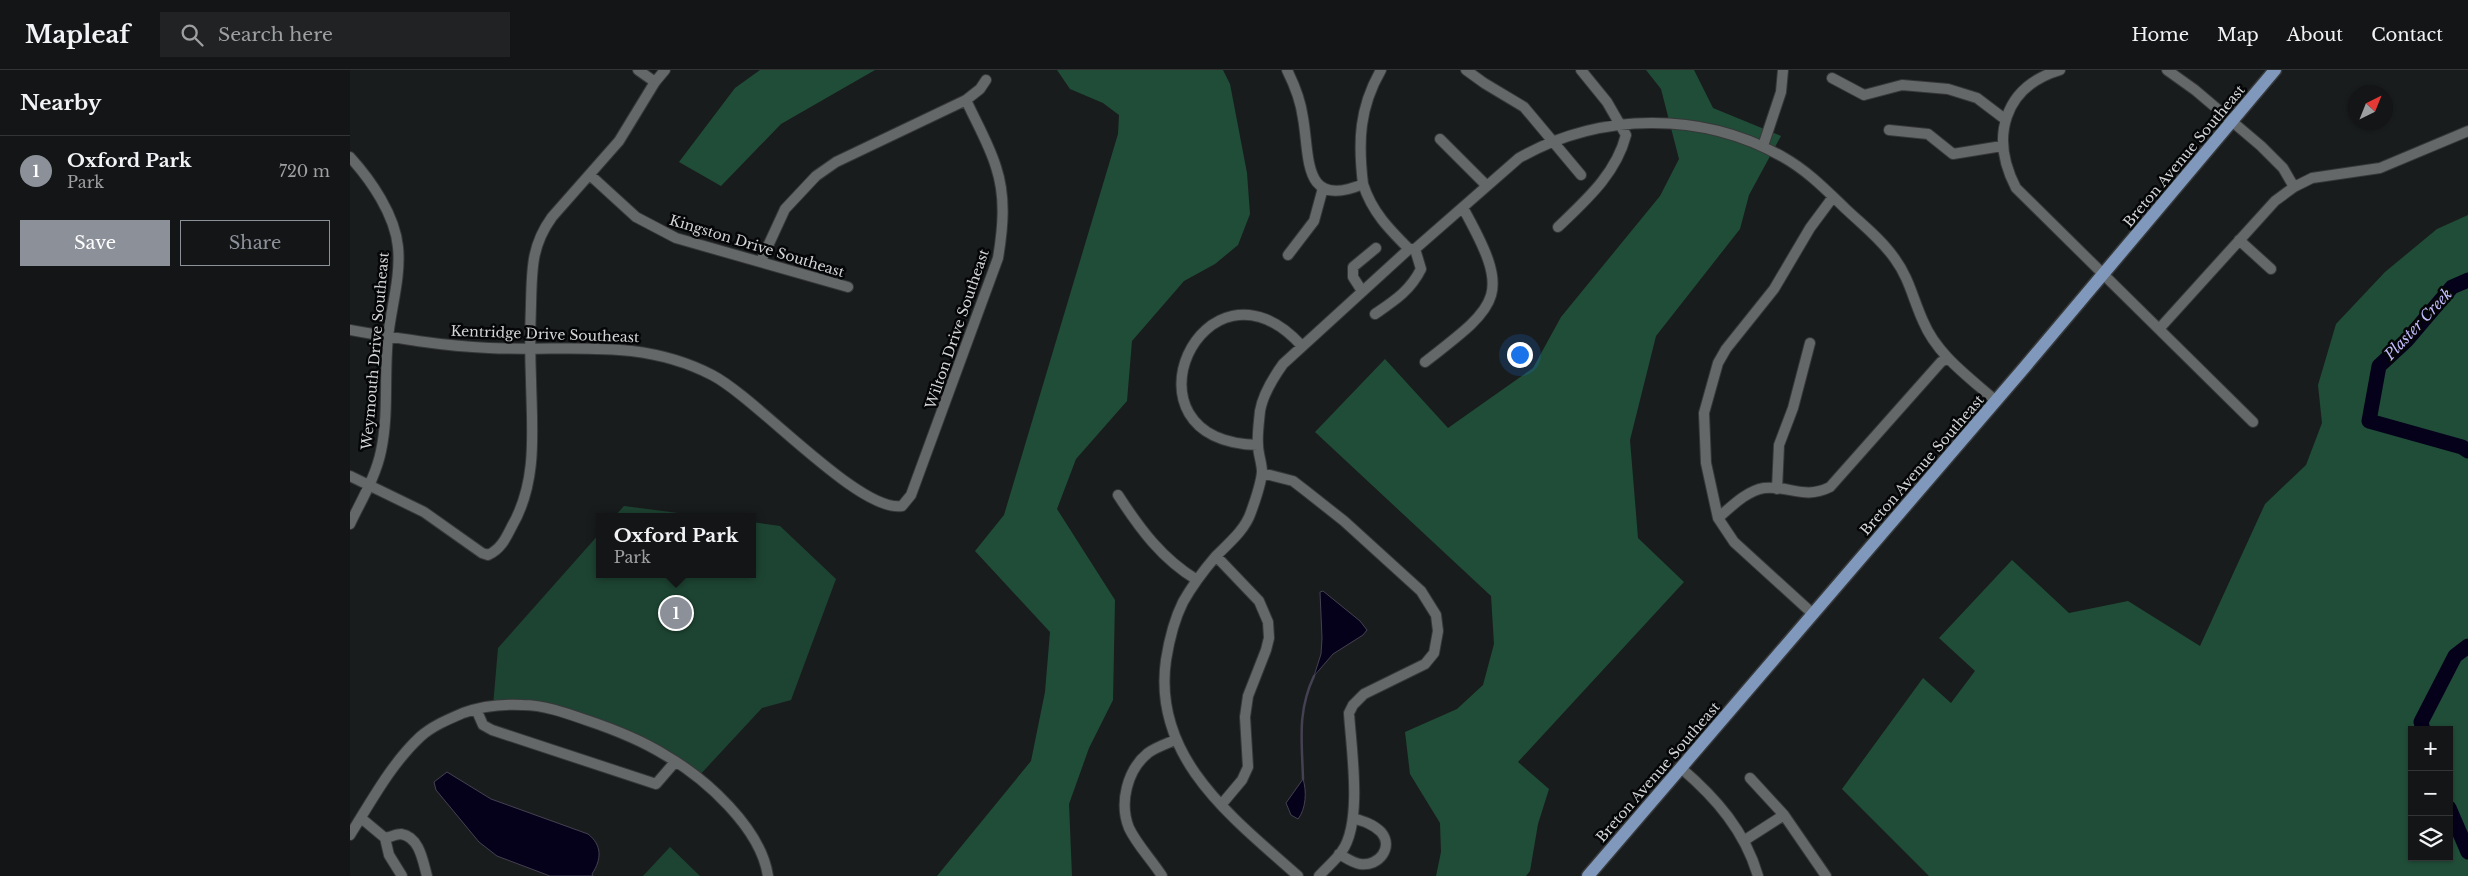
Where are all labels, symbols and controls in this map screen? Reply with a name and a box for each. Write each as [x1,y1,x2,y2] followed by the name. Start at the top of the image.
[160,12,510,57] search box
[25,20,130,49] text: Mapleaf
[178,21,206,49] icon: search
[218,23,333,46] text: Search here
[2131,24,2189,46] text: Home
[2217,24,2259,46] text: Map
[2287,24,2343,46] text: About
[2371,24,2443,46] text: Contact
[2119,81,2249,231] street label: Breton Avenue Southeast
[2348,85,2393,130] north arrow
[20,90,101,116] text: Nearby
[67,149,192,172] text: Oxford Park
[33,161,39,181] text: 1
[279,161,330,181] text: 720 m
[67,172,104,192] text: Park
[667,211,847,281] street label: Kingston Drive Southeast
[20,220,170,266] button: Save
[180,220,330,266] button: Share
[921,246,993,412] street label: Wilton Drive Southeast
[357,251,393,452] street label: Weymouth Drive Southeast
[2379,284,2456,364] water label: Plaster Creek
[450,322,640,346] street label: Kentridge Drive Southeast
[1507,342,1533,368] your location
[1856,391,1988,539] street label: Breton Avenue Southeast
[596,513,756,578] popup
[614,524,738,547] text: Oxford Park
[614,547,651,567] text: Park
[660,594,692,632] pin: 1
[1592,698,1724,846] street label: Breton Avenue Southeast
[2408,726,2453,861] map controls
[2408,726,2453,771] button: +
[2408,771,2453,816] button: −
[2408,816,2453,861] button: layers

